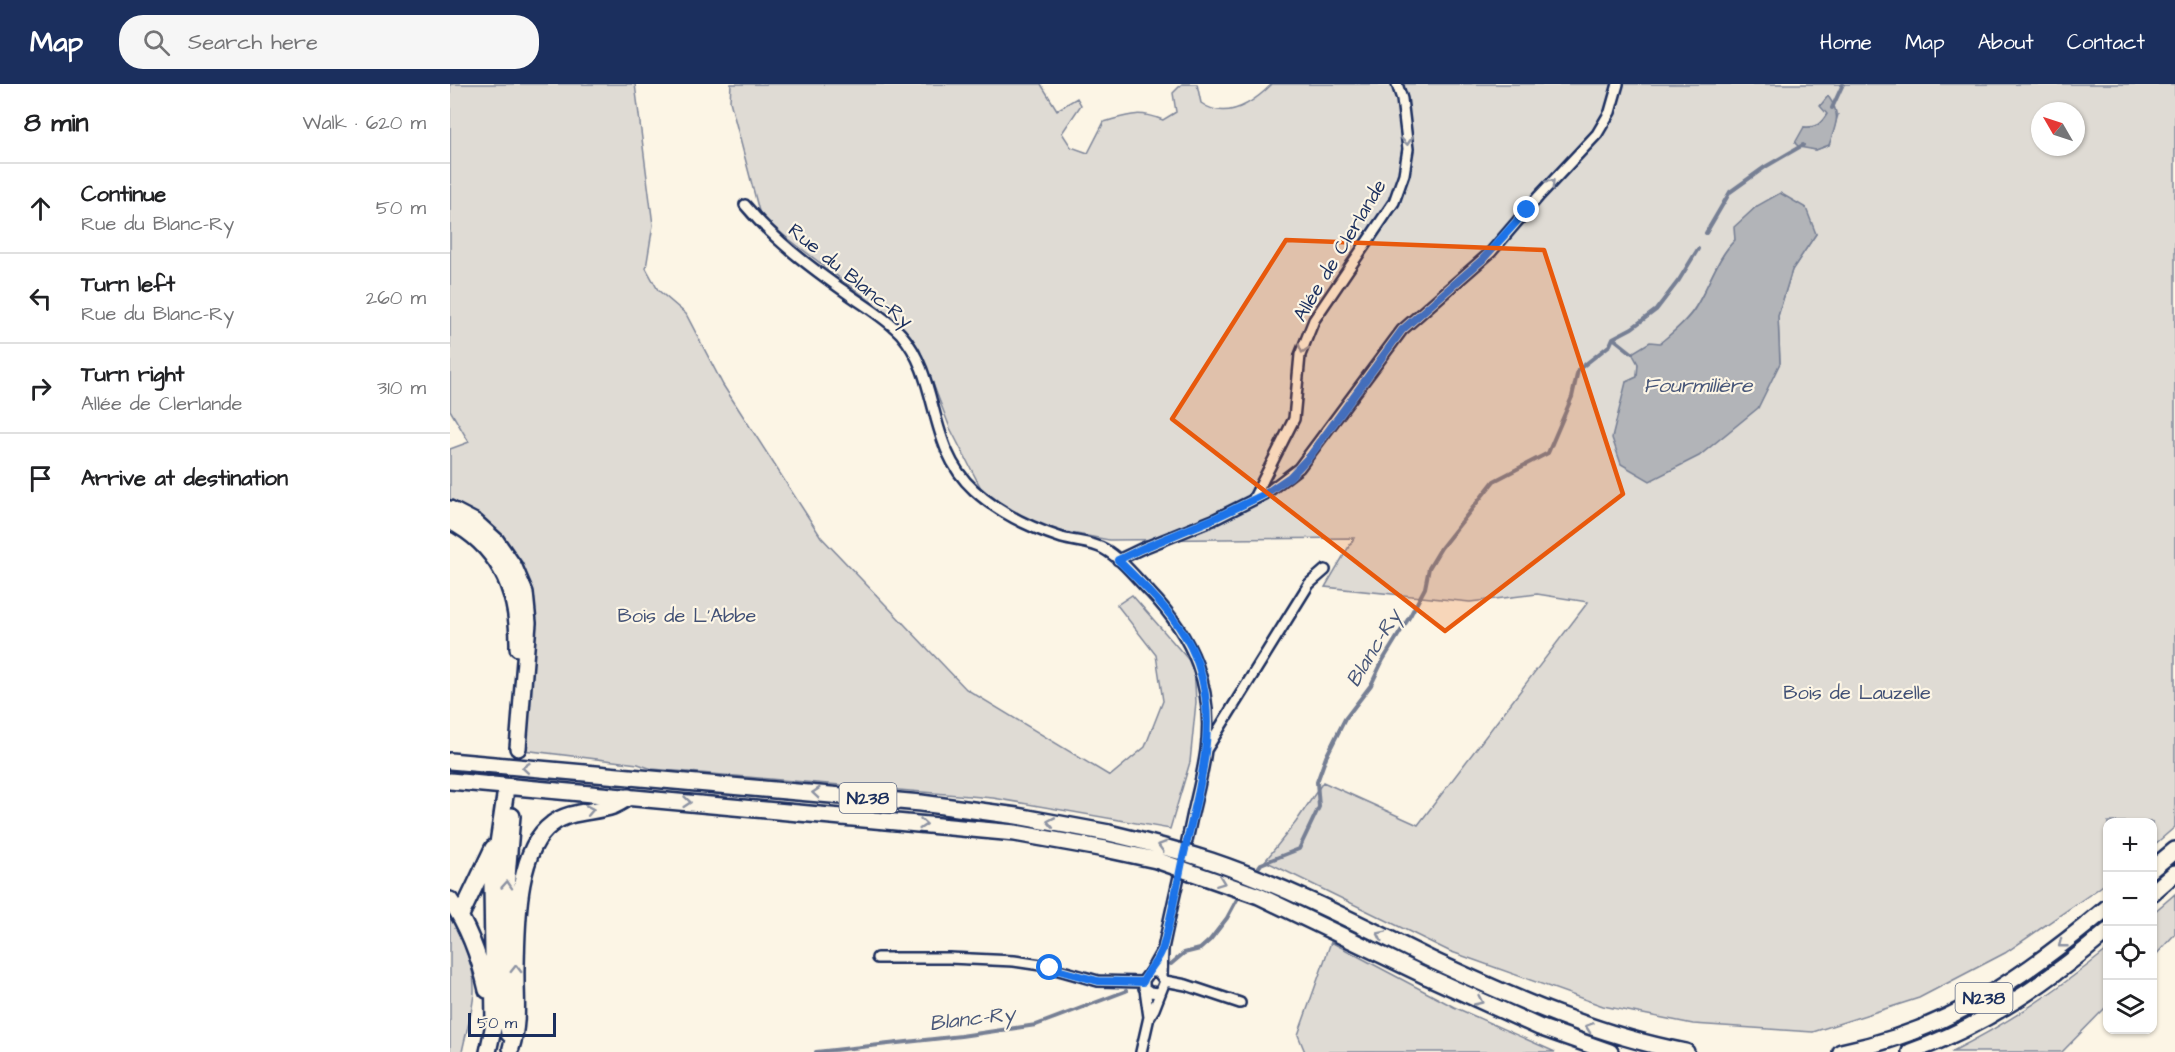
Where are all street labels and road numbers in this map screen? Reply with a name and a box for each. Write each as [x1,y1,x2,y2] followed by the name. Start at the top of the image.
[1286,174,1394,327] street label: Allée de Clerlande
[781,217,919,336] street label: Rue du Blanc-Ry
[840,783,896,813] road number: N238
[1956,983,2012,1013] road number: N238

